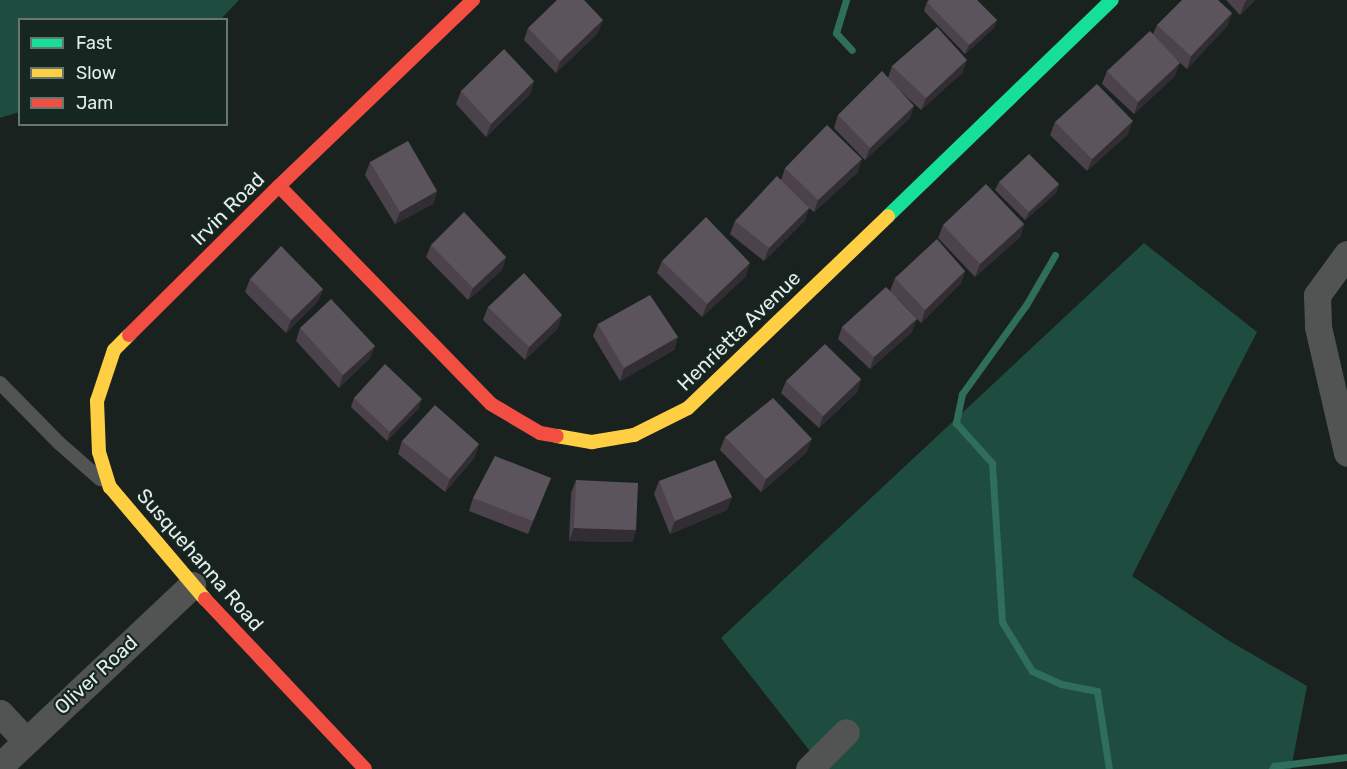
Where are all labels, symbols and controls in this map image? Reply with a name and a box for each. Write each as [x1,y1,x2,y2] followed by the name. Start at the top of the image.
[18,18,228,126] legend
[76,32,112,54] text: Fast
[76,62,116,84] text: Slow
[76,92,113,114] text: Jam
[186,167,270,251] street label: Irvin Road
[672,266,806,396] street label: Henrietta Avenue
[132,484,268,636] street label: Susquehanna Road
[49,630,143,720] street label: Oliver Road

